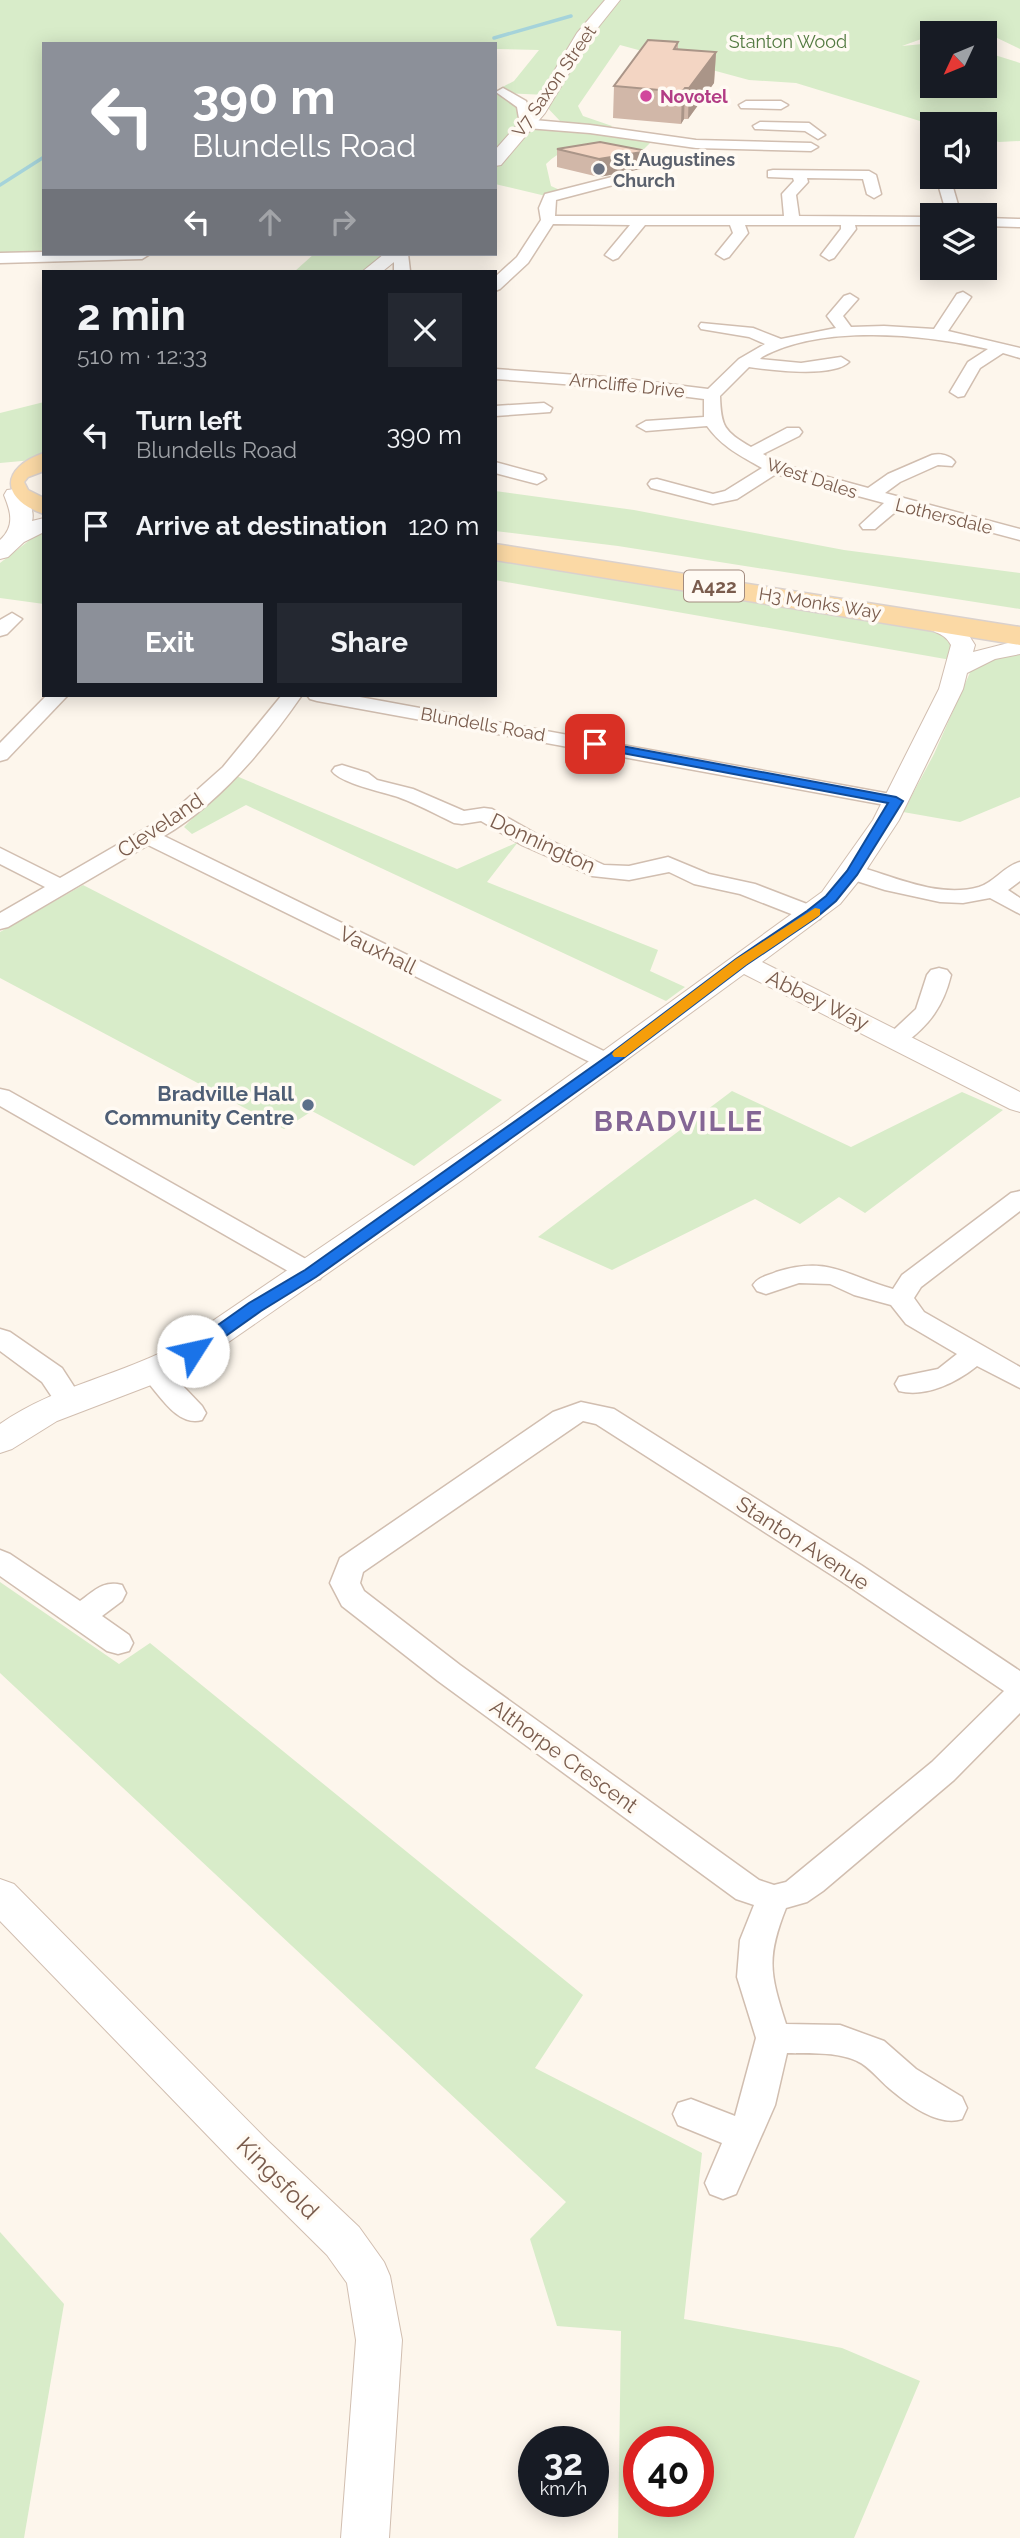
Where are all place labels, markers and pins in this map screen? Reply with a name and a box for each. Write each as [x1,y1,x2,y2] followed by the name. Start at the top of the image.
[660,86,728,107] place label: Novotel
[638,88,654,104] marker: Novotel
[613,149,735,191] place label: St. Augustines Church
[591,161,607,177] marker: St. Augustines Church
[565,714,625,774] pin
[105,1081,294,1130] place label: Bradville Hall Community Centre
[300,1097,316,1113] marker: Bradville Hall Community Centre

